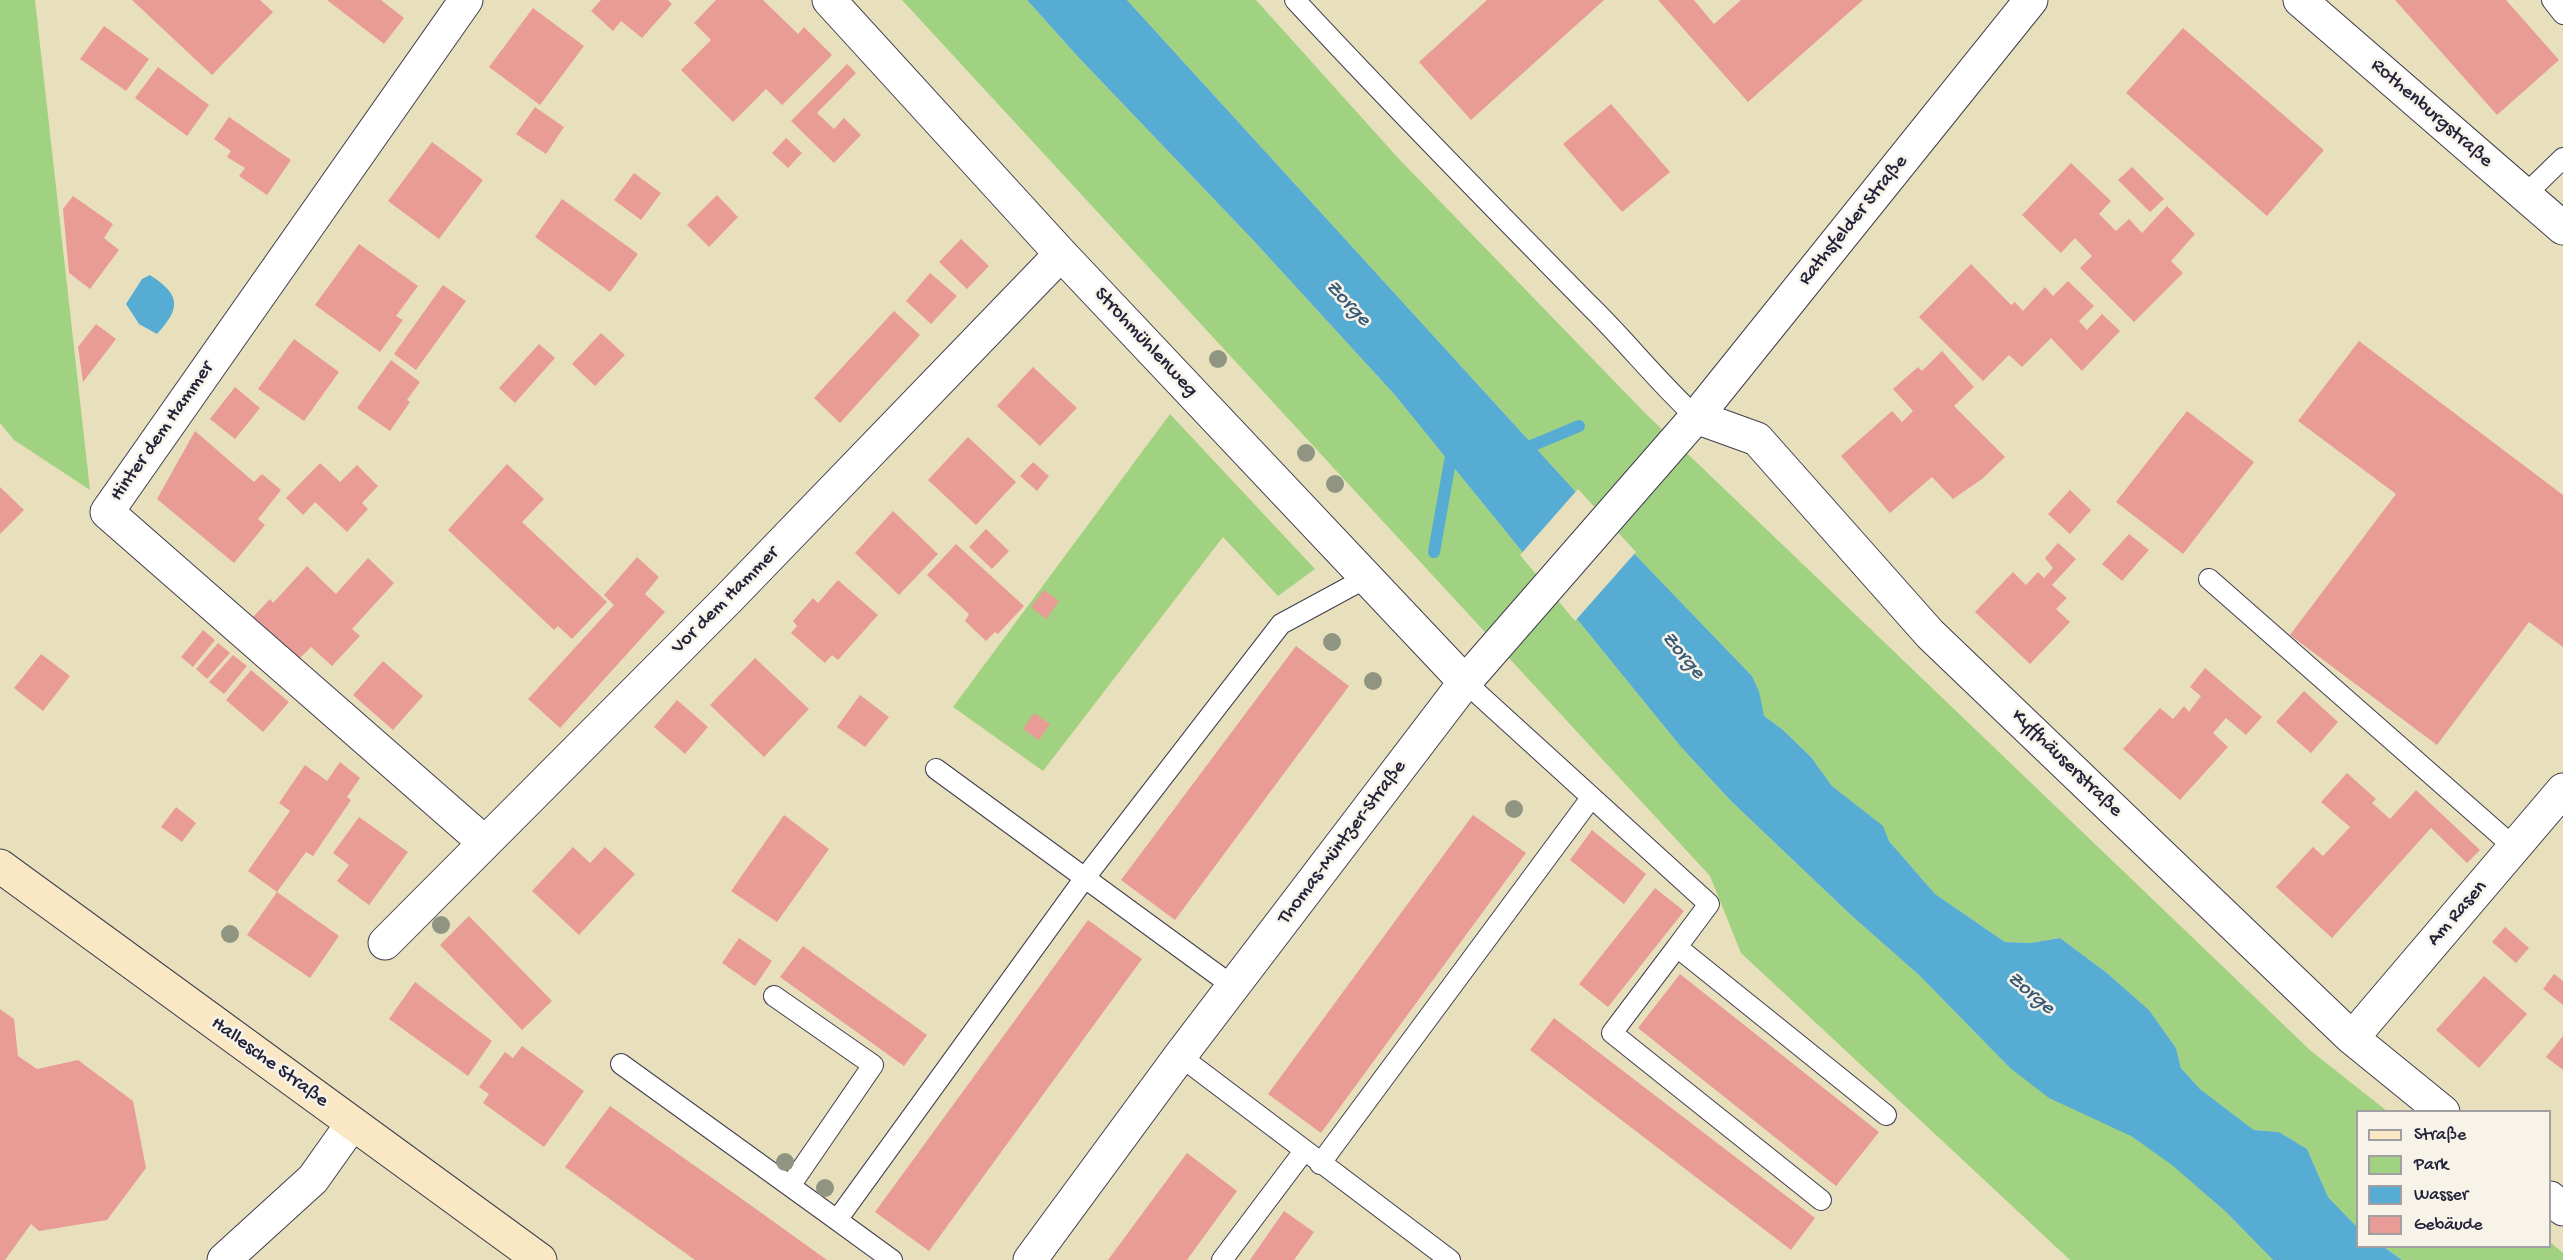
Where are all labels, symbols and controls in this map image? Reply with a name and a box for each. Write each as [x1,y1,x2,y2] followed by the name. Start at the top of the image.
[2365,54,2497,174] street label: Rothenburgstraße
[1794,151,1914,291] street label: Rathsfelder Straße
[1319,276,1375,332] water label: Zorge
[1088,283,1202,403] street label: Strohmühlenweg
[106,358,220,506] street label: Hinter dem Hammer
[667,542,785,660] street label: Vor dem Hammer
[1655,627,1709,685] water label: Zorge
[2005,705,2127,823] street label: Kyffhäuserstraße
[1273,756,1413,930] street label: Thomas-Müntzer-Straße
[2423,876,2493,952] street label: Am Rasen
[2001,967,2059,1021] water label: Zorge
[205,1012,333,1114] street label: Hallesche Straße
[2356,1110,2551,1248] legend
[2414,1125,2466,1146] text: Straße
[2414,1155,2448,1176] text: Park
[2414,1185,2468,1206] text: Wasser
[2414,1215,2482,1236] text: Gebäude

